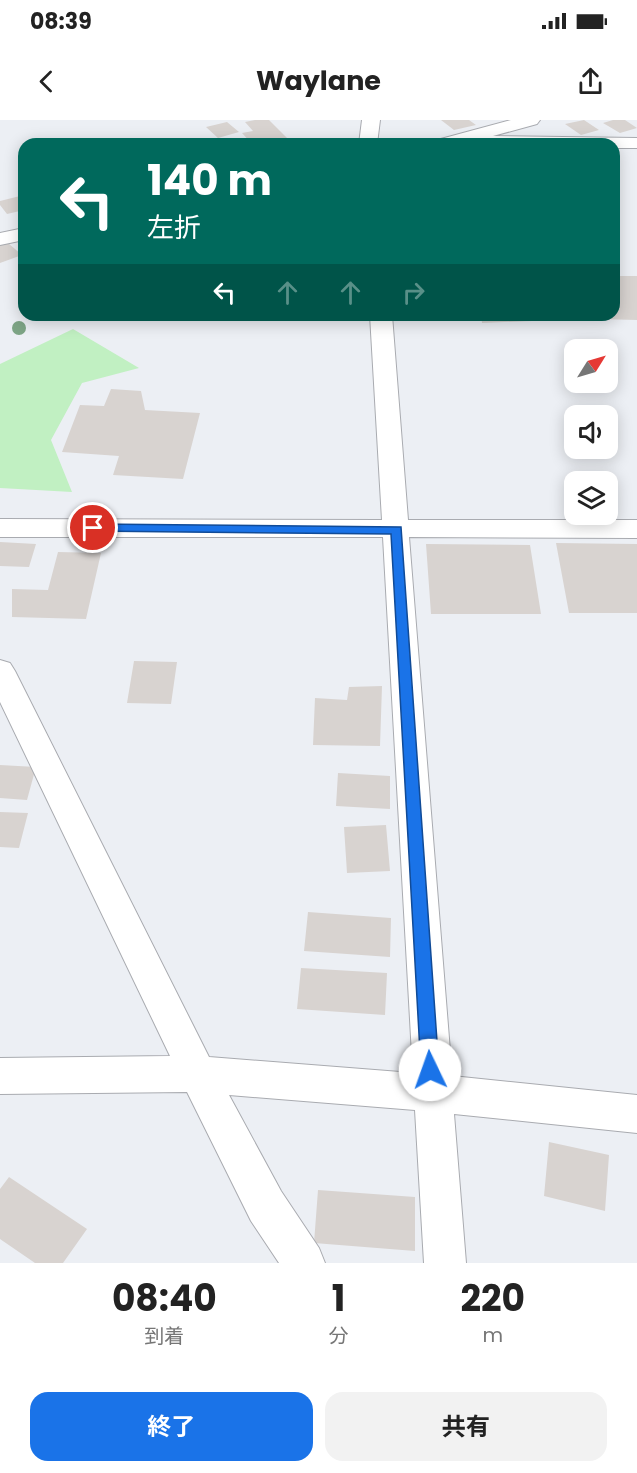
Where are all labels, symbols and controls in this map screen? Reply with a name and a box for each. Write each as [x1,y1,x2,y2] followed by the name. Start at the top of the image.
[30,6,92,37] text: 08:39
[256,62,381,99] text: Waylane
[30,65,63,98] icon: back
[574,65,607,98] icon: share
[147,151,272,210] text: 140 m
[48,162,126,240] icon: left
[147,209,201,246] text: 左折
[208,276,241,309] icon: left
[271,276,304,309] icon: ahead
[334,276,367,309] icon: ahead
[397,276,430,309] icon: right
[564,339,618,393] north arrow
[564,339,618,525] map controls
[564,405,618,459] button: sound
[564,471,618,525] button: layers
[67,502,118,553] pin
[76,511,109,544] icon: arrive
[398,1038,462,1102] position arrow
[112,1273,217,1324] text: 08:40
[332,1273,345,1324] text: 1
[461,1273,525,1324] text: 220
[482,1321,503,1349] text: m
[144,1322,184,1350] text: 到着
[329,1322,349,1350] text: 分
[30,1392,313,1461] button: 終了
[325,1392,607,1461] button: 共有

